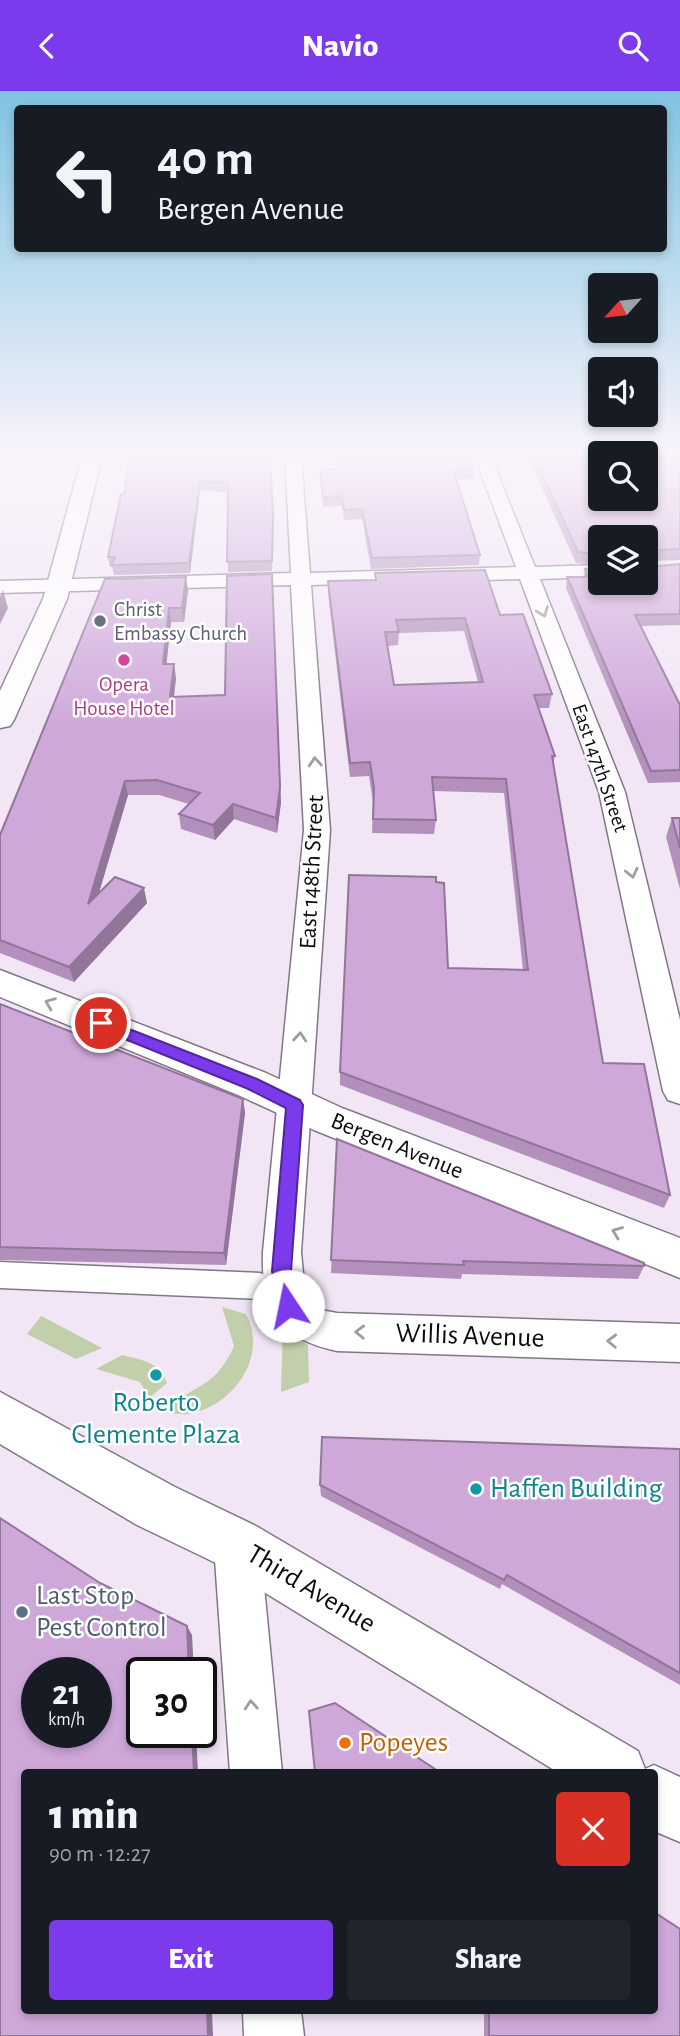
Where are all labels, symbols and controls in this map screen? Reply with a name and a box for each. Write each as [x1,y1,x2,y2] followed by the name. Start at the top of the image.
[28,27,66,65] icon: back
[614,27,652,65] icon: search
[302,30,378,62] text: Navio
[42,133,133,224] icon: left
[157,135,254,184] text: 40 m
[157,193,344,225] text: Bergen Avenue
[588,273,658,343] north arrow
[588,273,658,595] map controls
[588,357,658,427] button: sound
[588,441,658,511] button: search
[588,525,658,595] button: layers
[114,599,247,644] place label: Christ Embassy Church
[534,605,548,617] one-way arrow
[92,613,108,629] marker: Christ Embassy Church
[116,652,132,668] marker: Opera House Hotel
[73,674,175,719] place label: Opera House Hotel
[568,701,632,835] street label: East 147th Street
[308,756,323,767] one-way arrow
[296,794,328,950] street label: East 148th Street
[623,867,638,879] one-way arrow
[71,993,131,1053] pin
[45,998,57,1012] one-way arrow
[82,1004,120,1042] icon: arrive
[292,1031,307,1042] one-way arrow
[327,1109,467,1183] street label: Bergen Avenue
[611,1227,623,1241] one-way arrow
[251,1269,325,1343] position arrow
[395,1319,545,1353] street label: Willis Avenue
[354,1325,365,1340] one-way arrow
[606,1333,617,1348] one-way arrow
[148,1367,164,1383] marker: Roberto Clemente Plaza
[71,1389,241,1449] place label: Roberto Clemente Plaza
[490,1475,662,1503] place label: Haffen Building
[468,1481,484,1497] marker: Haffen Building
[242,1540,380,1638] street label: Third Avenue
[36,1582,167,1642] place label: Last Stop Pest Control
[14,1604,30,1620] marker: Last Stop Pest Control
[126,1657,217,1748] speed limit sign: 30
[52,1676,81,1711] text: 21
[244,1699,259,1710] one-way arrow
[48,1711,85,1729] text: km/h
[359,1729,448,1757] place label: Popeyes
[337,1735,353,1751] marker: Popeyes
[556,1792,630,1866] button: close
[49,1794,138,1836] text: 1 min
[49,1843,151,1866] text: 90 m · 12:27
[49,1920,333,2000] button: Exit
[347,1920,630,2000] button: Share

